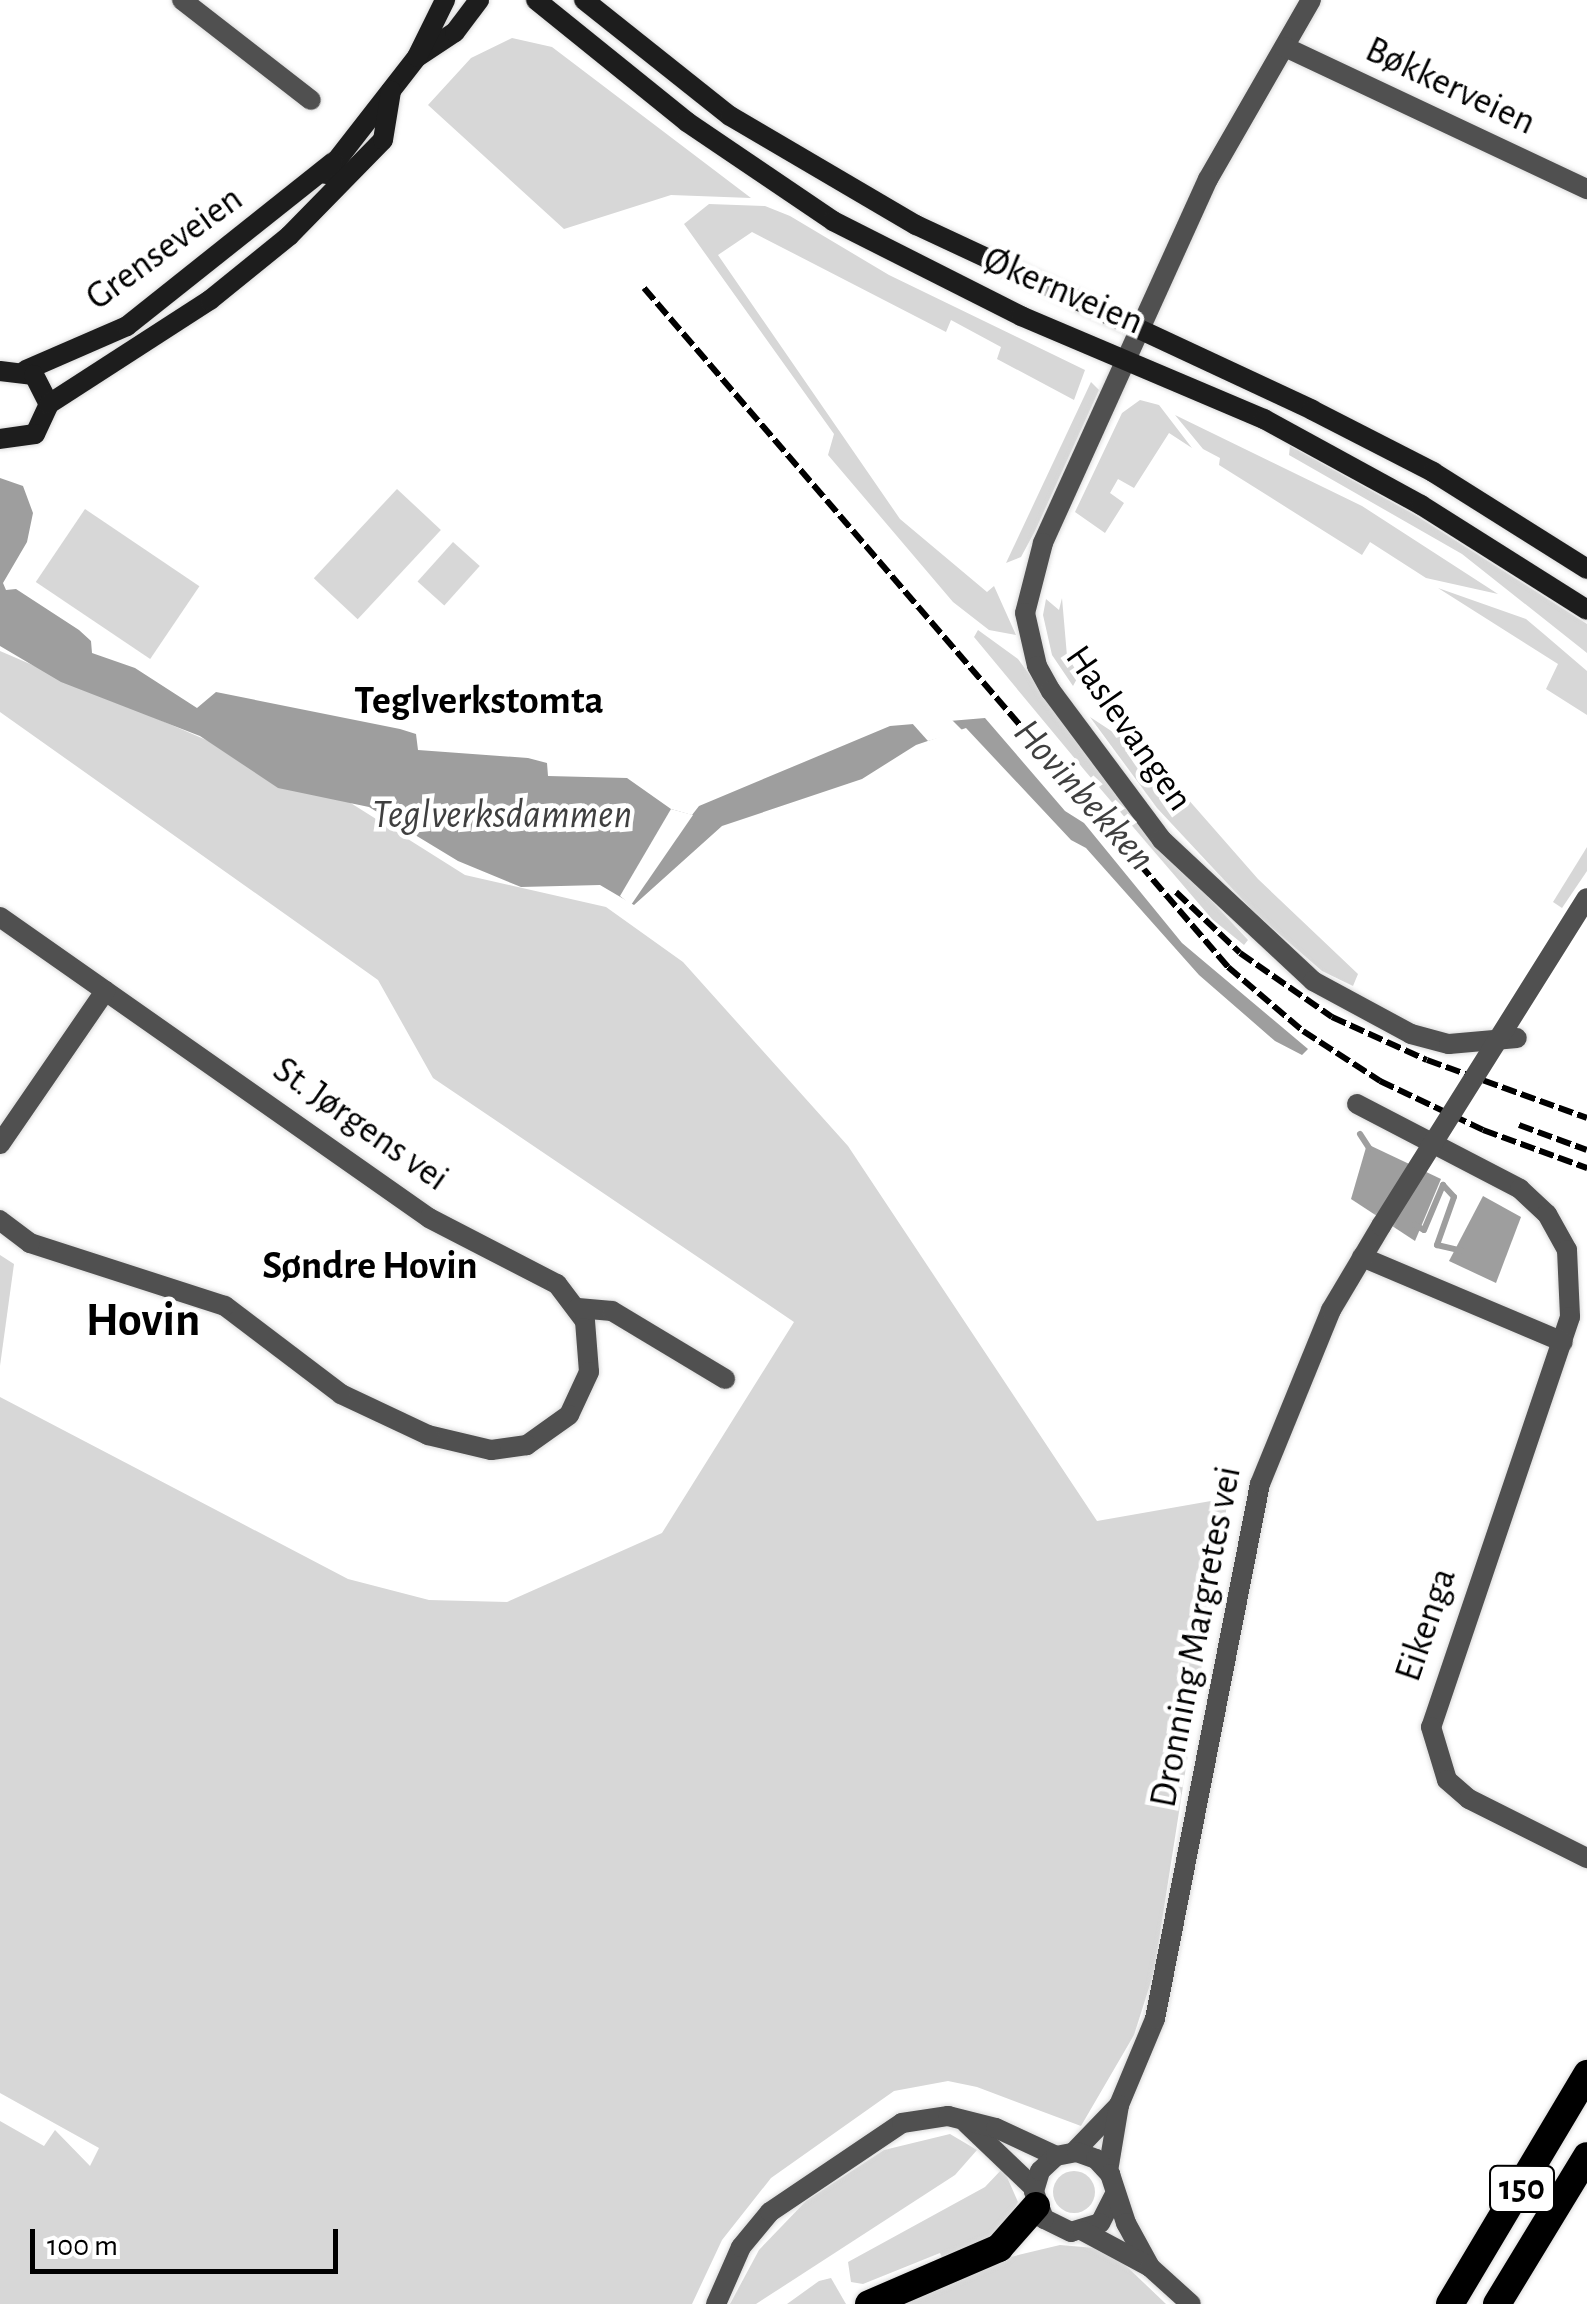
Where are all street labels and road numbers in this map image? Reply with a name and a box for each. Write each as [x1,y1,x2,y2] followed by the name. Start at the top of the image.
[1358,28,1542,146] street label: Bøkkerveien
[78,177,252,321] street label: Grenseveien
[976,238,1150,346] street label: Økernveien
[1054,637,1202,821] street label: Haslevangen
[264,1048,456,1202] street label: St. Jørgens vei
[1142,1463,1252,1811] street label: Dronning Margretes vei
[1386,1562,1468,1688] street label: Eikenga
[1487,2159,1557,2219] road number: 150

